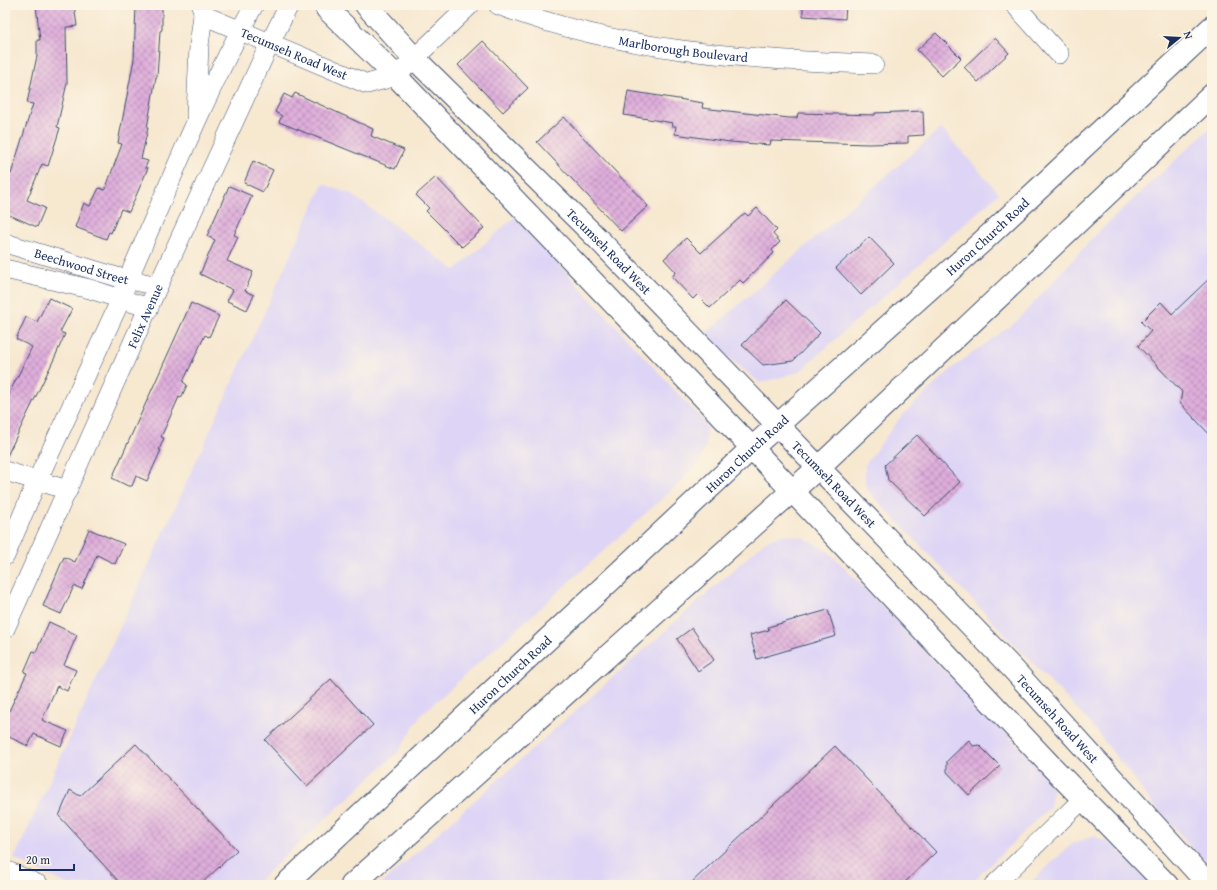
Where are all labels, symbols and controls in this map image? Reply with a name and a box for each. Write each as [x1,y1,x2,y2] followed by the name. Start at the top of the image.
[1159,18,1199,58] north arrow
[238,22,351,84] street label: Tecumseh Road West
[1180,29,1197,41] text: N
[617,30,749,67] street label: Marlborough Boulevard
[941,193,1033,280] street label: Huron Church Road
[562,204,656,299] street label: Tecumseh Road West
[32,243,131,289] street label: Beechwood Street
[122,280,167,351] street label: Felix Avenue
[701,410,793,497] street label: Huron Church Road
[788,436,881,532] street label: Tecumseh Road West
[464,631,556,718] street label: Huron Church Road
[1012,670,1104,768] street label: Tecumseh Road West
[20,846,74,872] scale bar
[26,851,50,868] text: 20 m

